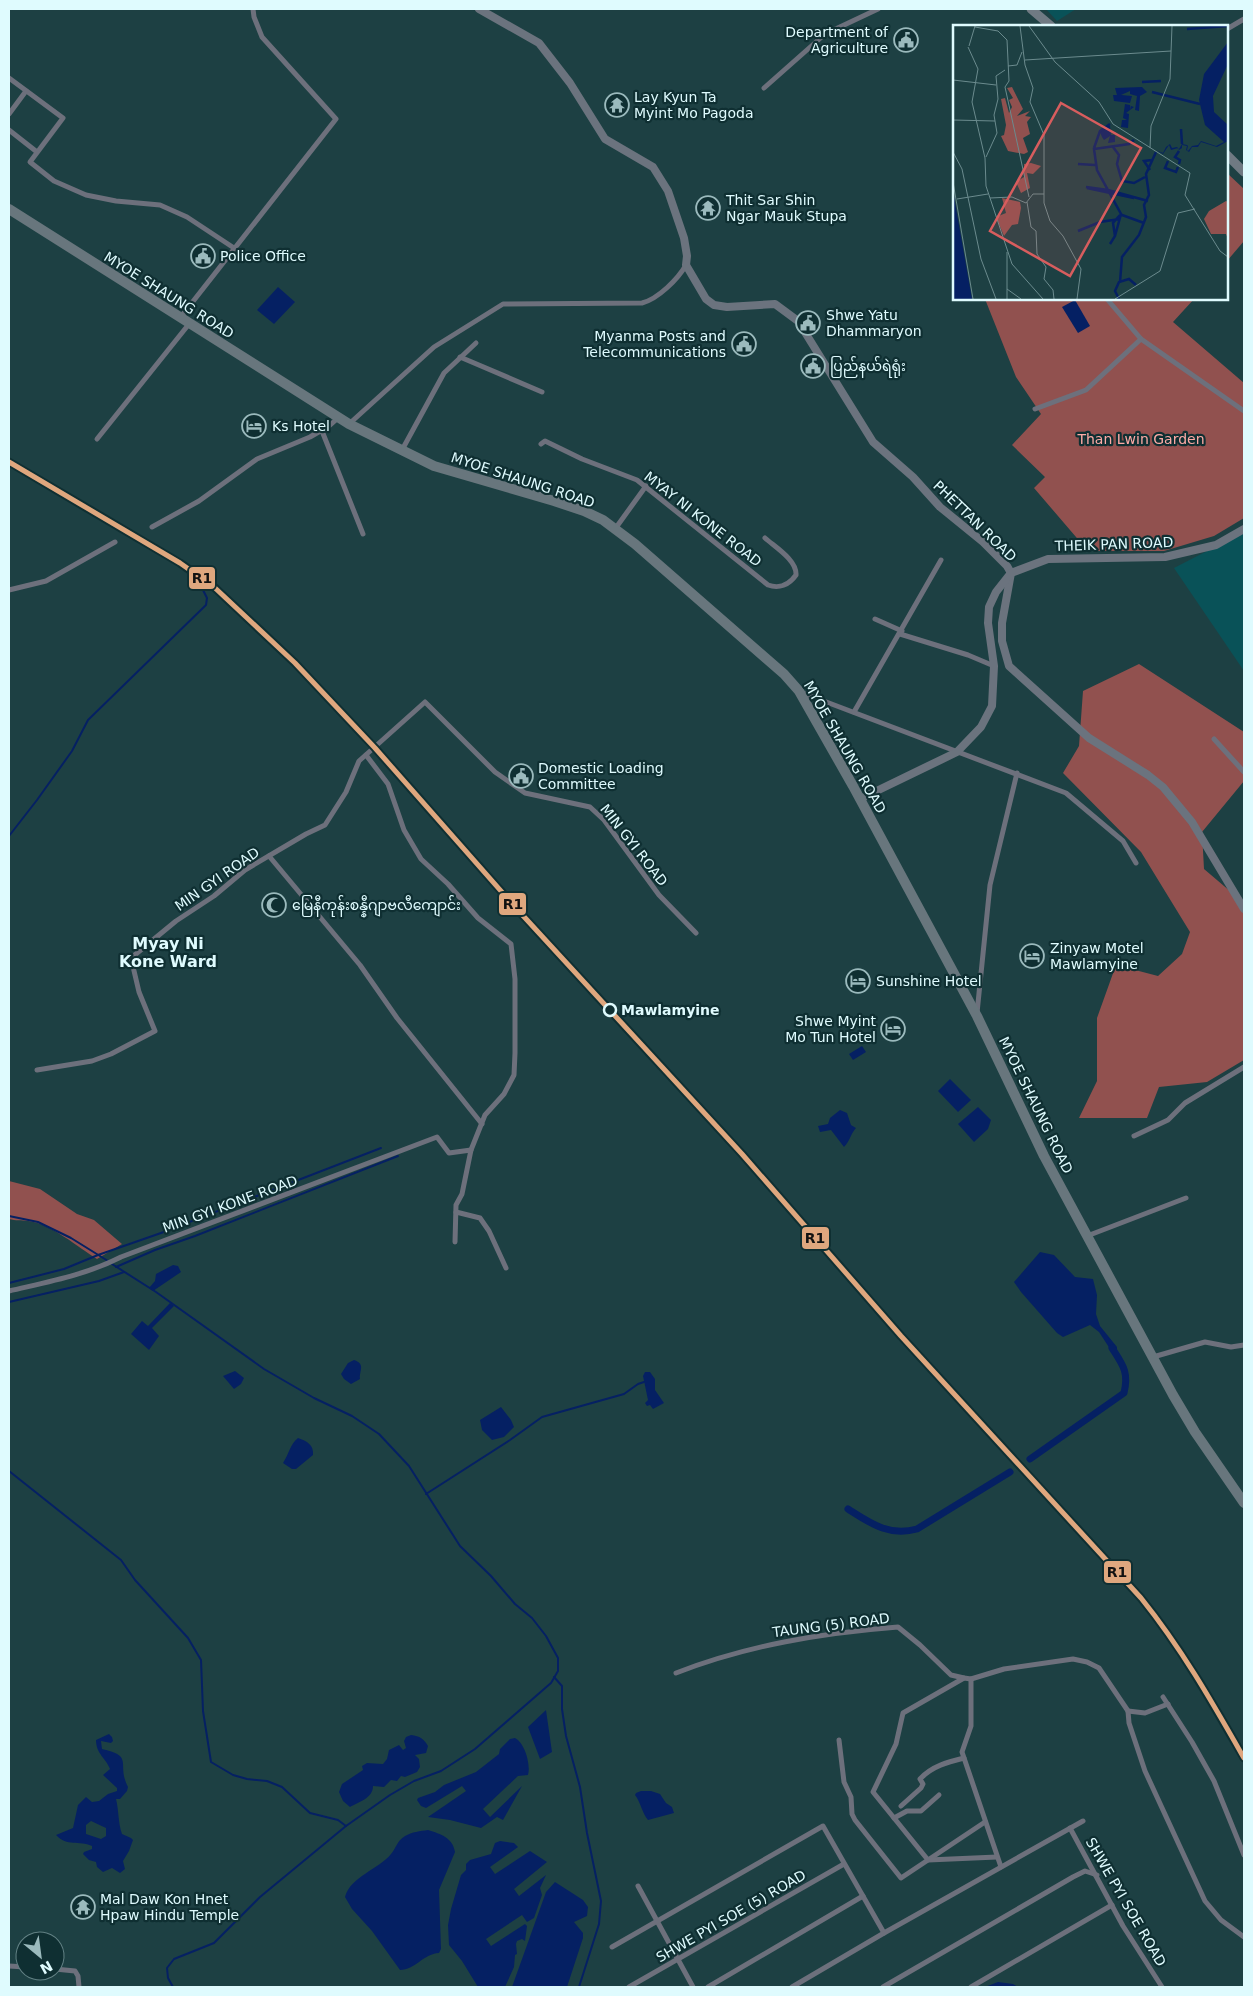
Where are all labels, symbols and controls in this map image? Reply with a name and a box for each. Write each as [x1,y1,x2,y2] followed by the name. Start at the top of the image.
[785,24,889,56] place label: Department of Agriculture
[953,25,1228,300] inset map
[893,27,919,53] public building icon: Department of Agriculture
[634,89,753,121] place label: Lay Kyun Ta Myint Mo Pagoda
[604,92,630,118] temple icon: Lay Kyun Ta Myint Mo Pagoda
[725,192,847,224] place label: Thit Sar Shin Ngar Mauk Stupa
[695,195,721,221] temple icon: Thit Sar Shin Ngar Mauk Stupa
[190,243,216,269] public building icon: Police Office
[101,248,237,342] street label: MYOE SHAUNG ROAD
[220,248,306,264] place label: Police Office
[826,307,922,339] place label: Shwe Yatu Dhammaryon
[795,310,821,336] public building icon: Shwe Yatu Dhammaryon
[582,328,726,360] place label: Myanma Posts and Telecommunications
[731,331,757,357] public building icon: Myanma Posts and Telecommunications
[800,353,826,379] public building icon: ပြည်နယ်ရဲရုံး
[830,356,906,378] place label: ပြည်နယ်ရဲရုံး
[241,413,267,439] hotel icon: Ks Hotel
[272,418,330,434] place label: Ks Hotel
[1076,431,1205,447] park label: Than Lwin Garden
[449,449,597,511] street label: MYOE SHAUNG ROAD
[641,468,765,570] street label: MYAY NI KONE ROAD
[930,477,1020,565] street label: PHETTAN ROAD
[1053,534,1174,554] street label: THEIK PAN ROAD
[188,566,216,590] line badge: R1
[192,570,212,586] text: R1
[801,678,889,816] street label: MYOE SHAUNG ROAD
[538,760,664,792] place label: Domestic Loading Committee
[508,763,534,789] public building icon: Domestic Loading Committee
[597,801,671,889] street label: MIN GYI ROAD
[172,844,262,914] street label: MIN GYI ROAD
[261,892,287,918] mosque icon: မြေနီကုန်းစန္နီဂျာဗလီကျောင်း
[498,892,527,916] line badge: R1
[292,895,461,918] place label: မြေနီကုန်းစန္နီဂျာဗလီကျောင်း
[503,896,523,912] text: R1
[119,934,217,971] district label: Myay Ni Kone Ward
[1050,940,1144,972] place label: Zinyaw Motel Mawlamyine
[1019,943,1045,969] hotel icon: Zinyaw Motel Mawlamyine
[845,968,871,994] hotel icon: Sunshine Hotel
[876,973,982,989] place label: Sunshine Hotel
[621,1002,720,1018] place label: Mawlamyine
[603,1003,617,1017] marker: Mawlamyine
[785,1013,877,1045] place label: Shwe Myint Mo Tun Hotel
[880,1016,906,1042] hotel icon: Shwe Myint Mo Tun Hotel
[996,1034,1076,1176] street label: MYOE SHAUNG ROAD
[160,1172,300,1236] street label: MIN GYI KONE ROAD
[801,1226,830,1250] line badge: R1
[805,1230,825,1246] text: R1
[1103,1560,1132,1584] line badge: R1
[1107,1564,1127,1580] text: R1
[770,1610,891,1640] street label: TAUNG (5) ROAD
[1083,1835,1169,1969] street label: SHWE PYI SOE ROAD
[653,1867,809,1965] street label: SHWE PYI SOE (5) ROAD
[100,1891,239,1923] place label: Mal Daw Kon Hnet Hpaw Hindu Temple
[70,1894,96,1920] temple icon: Mal Daw Kon Hnet Hpaw Hindu Temple
[15,1931,65,1981] north arrow
[37,1958,55,1977] text: N

